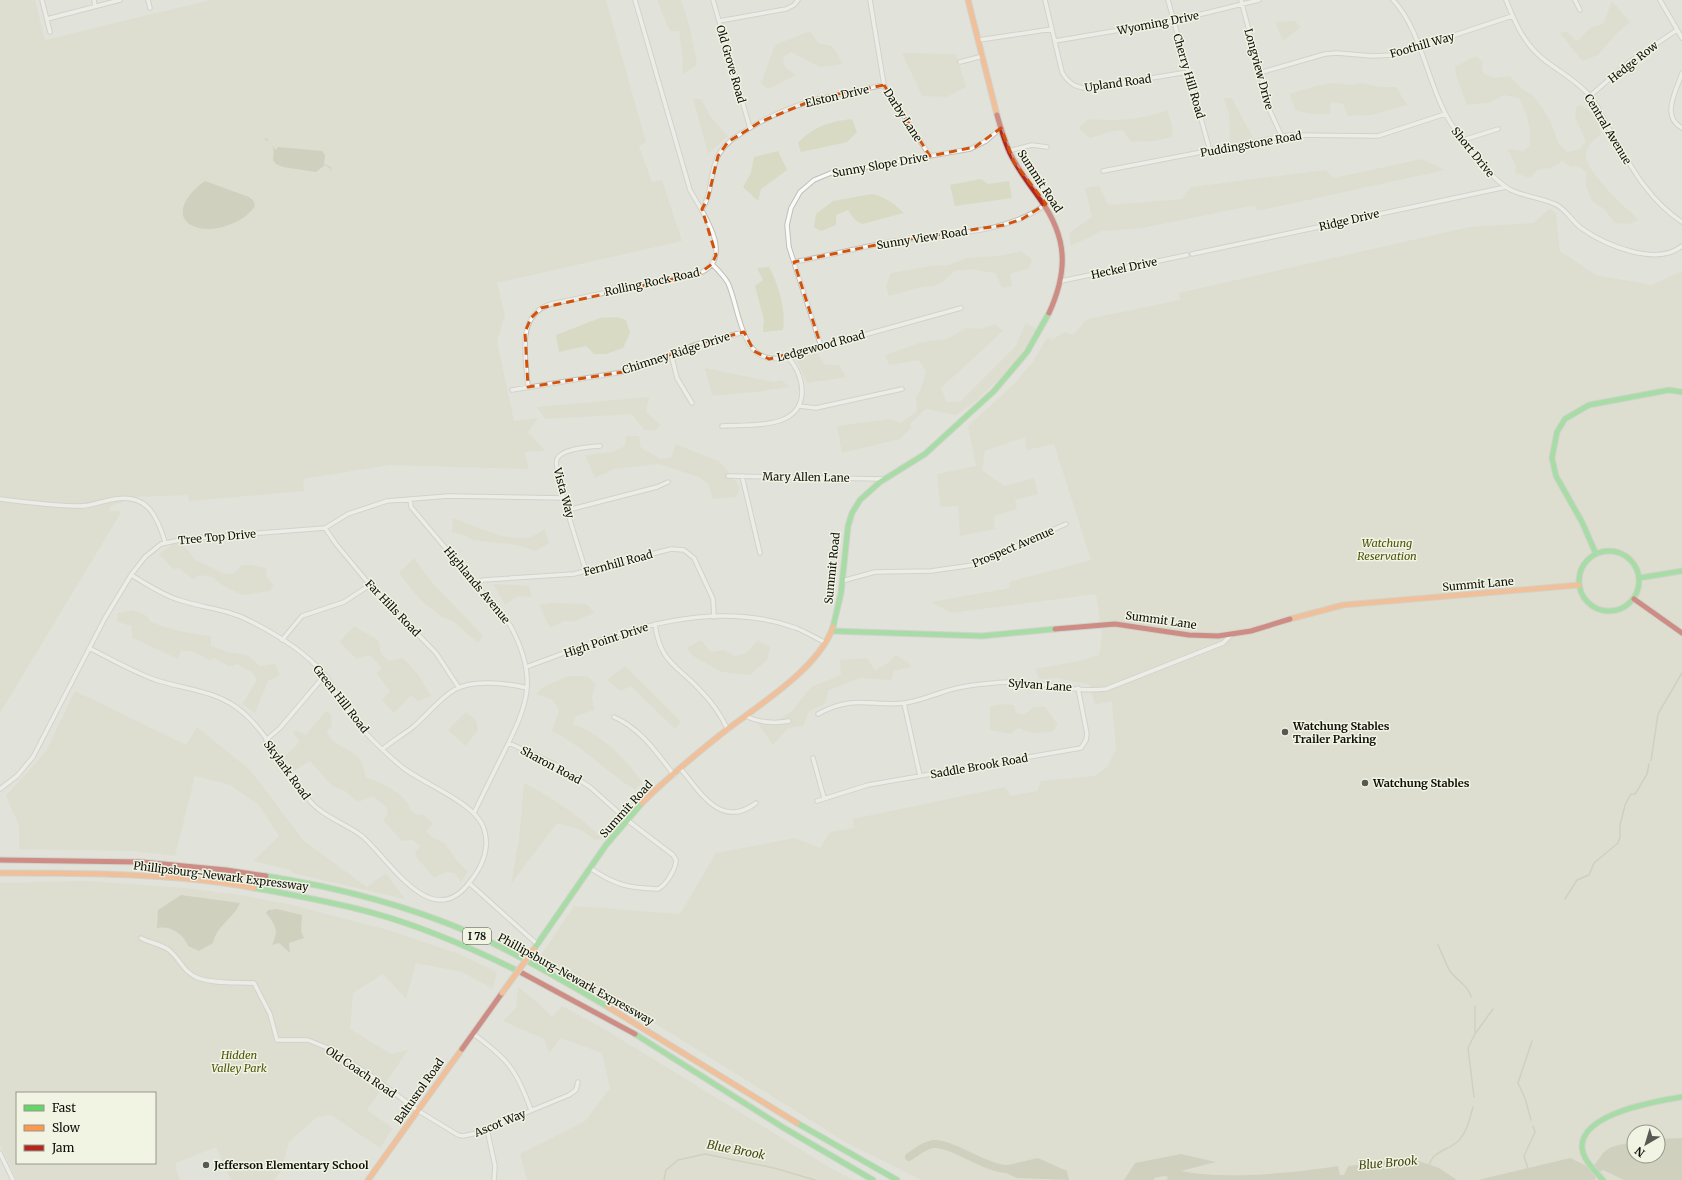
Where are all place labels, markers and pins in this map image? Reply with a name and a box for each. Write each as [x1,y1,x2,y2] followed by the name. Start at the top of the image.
[1292,719,1390,746] place label: Watchung Stables Trailer Parking
[1280,727,1290,737] marker: Watchung Stables Trailer Parking
[1372,776,1470,790] place label: Watchung Stables
[1360,778,1370,788] marker: Watchung Stables
[213,1158,369,1172] place label: Jefferson Elementary School
[201,1160,211,1170] marker: Jefferson Elementary School

